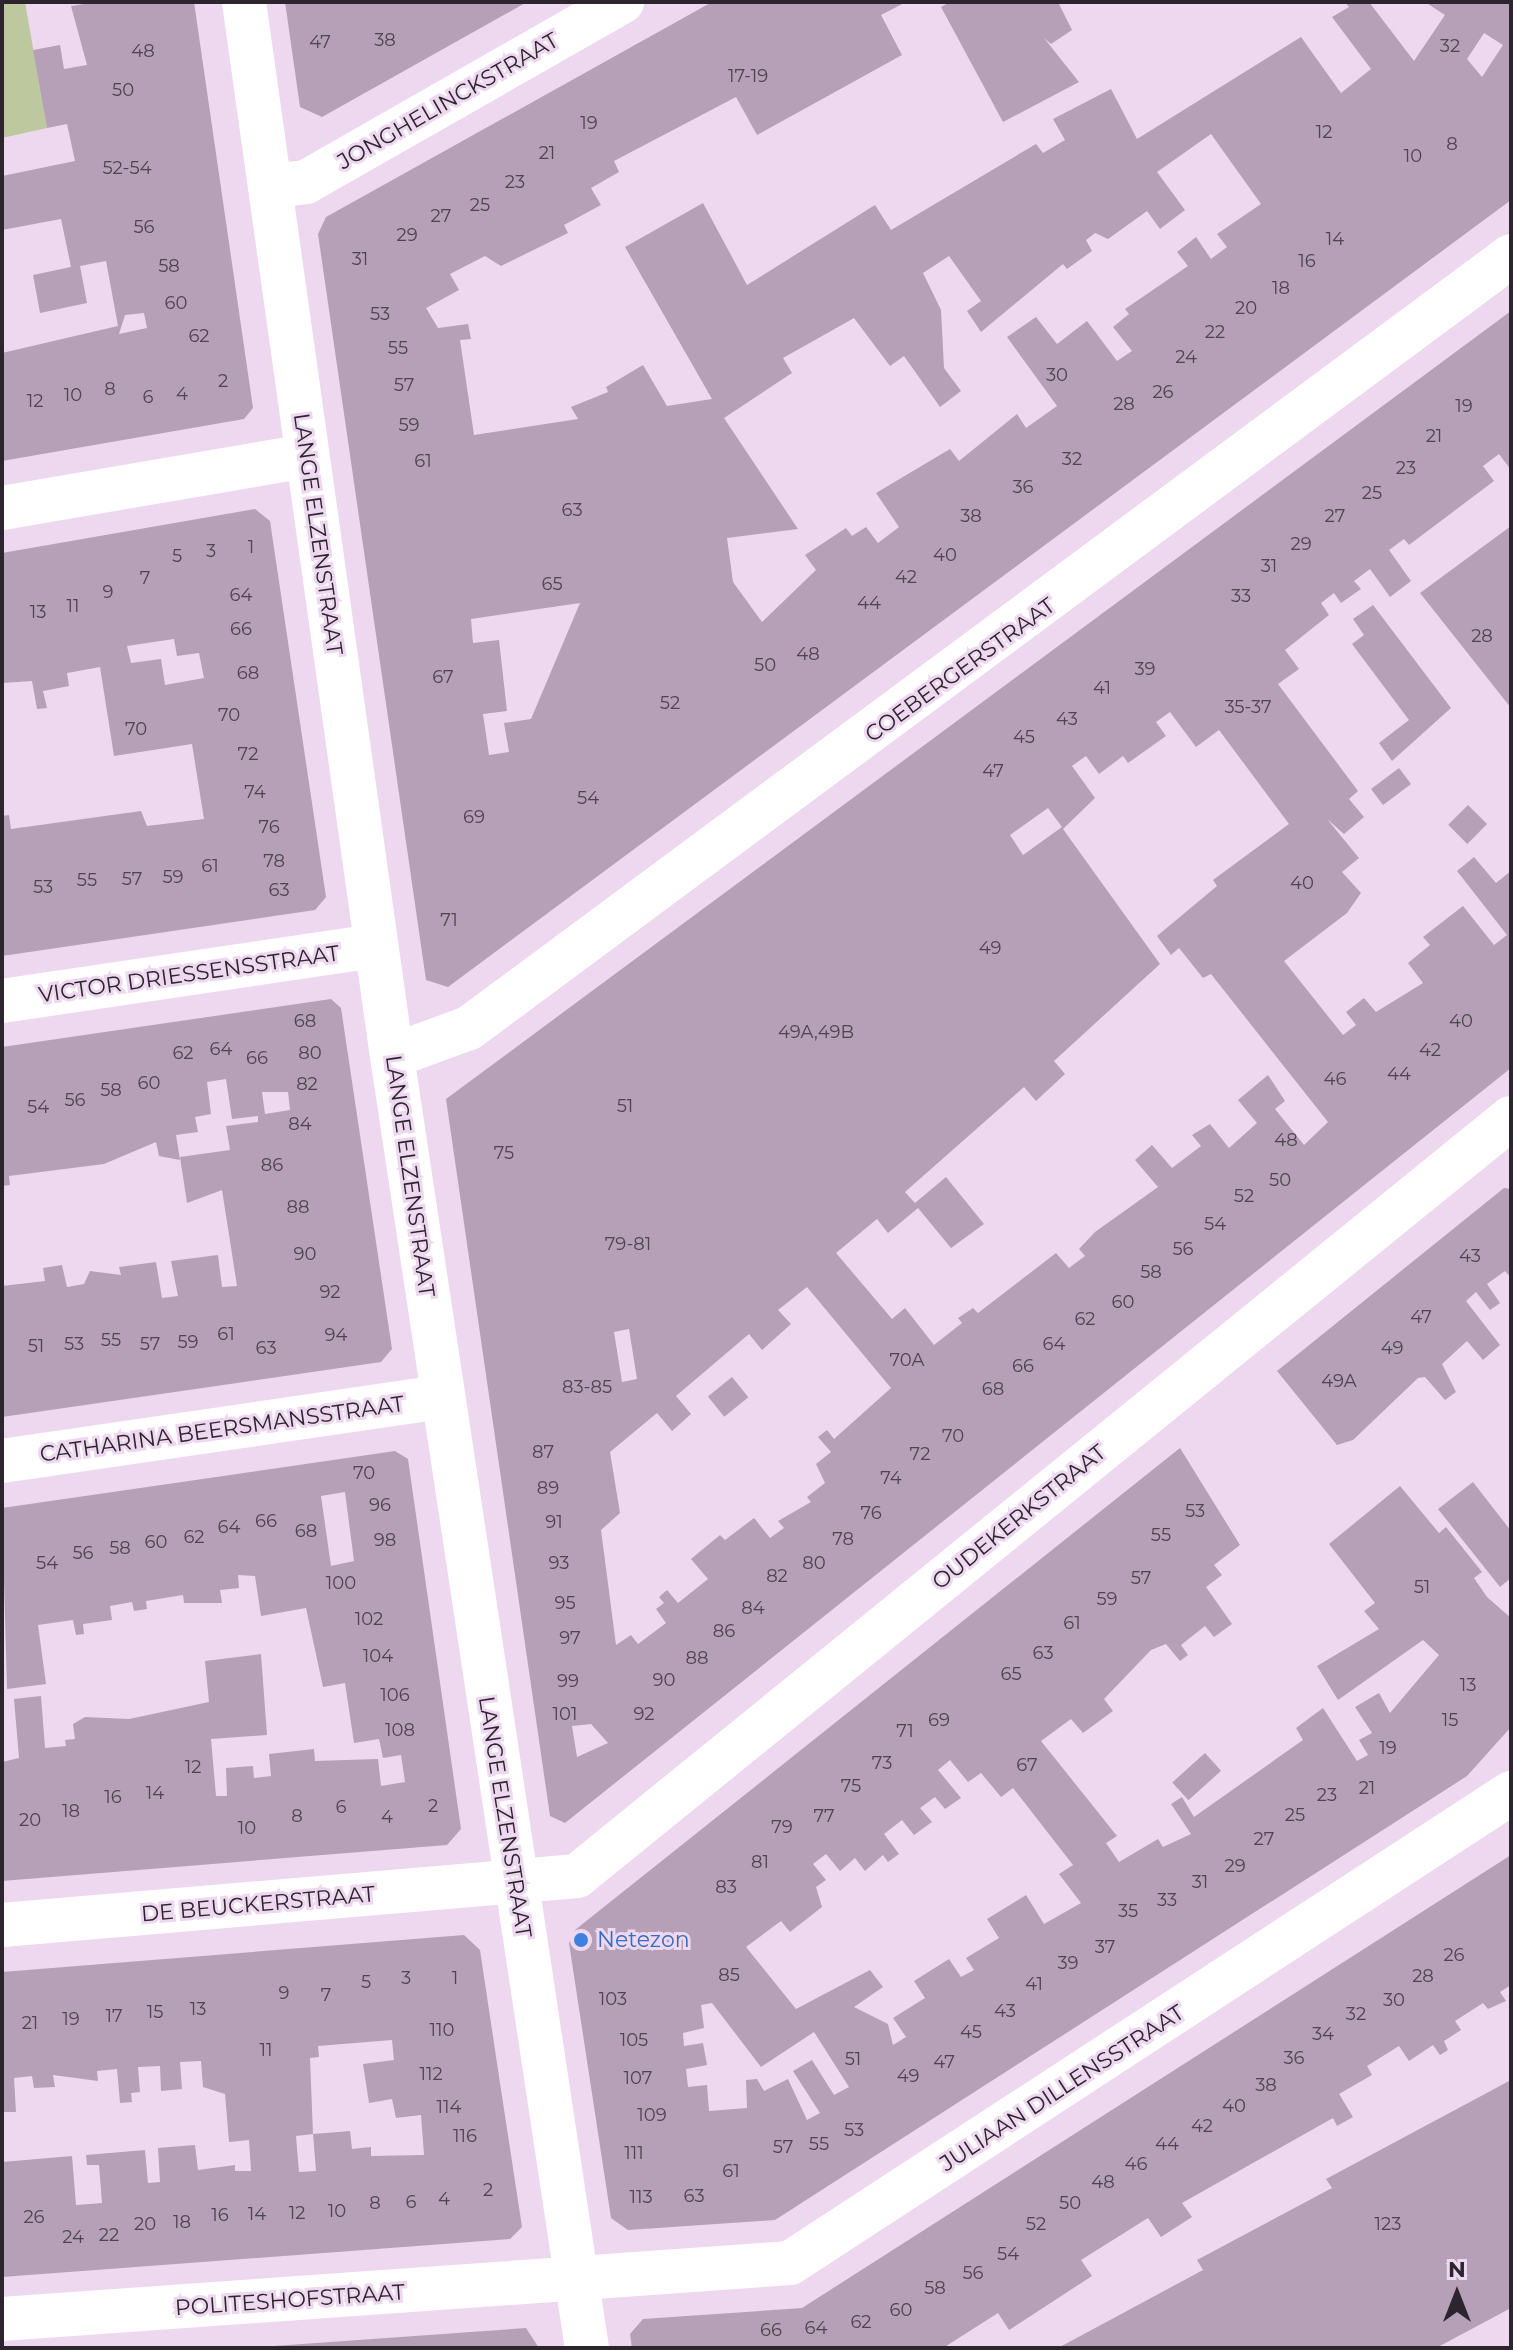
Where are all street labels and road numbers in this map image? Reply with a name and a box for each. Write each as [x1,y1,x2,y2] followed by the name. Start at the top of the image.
[333,27,563,175] street label: JONGHELINCKSTRAAT
[288,411,348,657] street label: LANGE ELZENSTRAAT
[860,592,1060,748] street label: COEBERGERSTRAAT
[37,940,341,1008] street label: VICTOR DRIESSENSSTRAAT
[380,1053,440,1299] street label: LANGE ELZENSTRAAT
[38,1390,406,1468] street label: CATHARINA BEERSMANSSTRAAT
[927,1439,1111,1595] street label: OUDEKERKSTRAAT
[473,1694,537,1940] street label: LANGE ELZENSTRAAT
[140,1881,376,1927] street label: DE BEUCKERSTRAAT
[935,1999,1189,2177] street label: JULIAAN DILLENSSTRAAT
[174,2279,406,2321] street label: POLITESHOFSTRAAT

